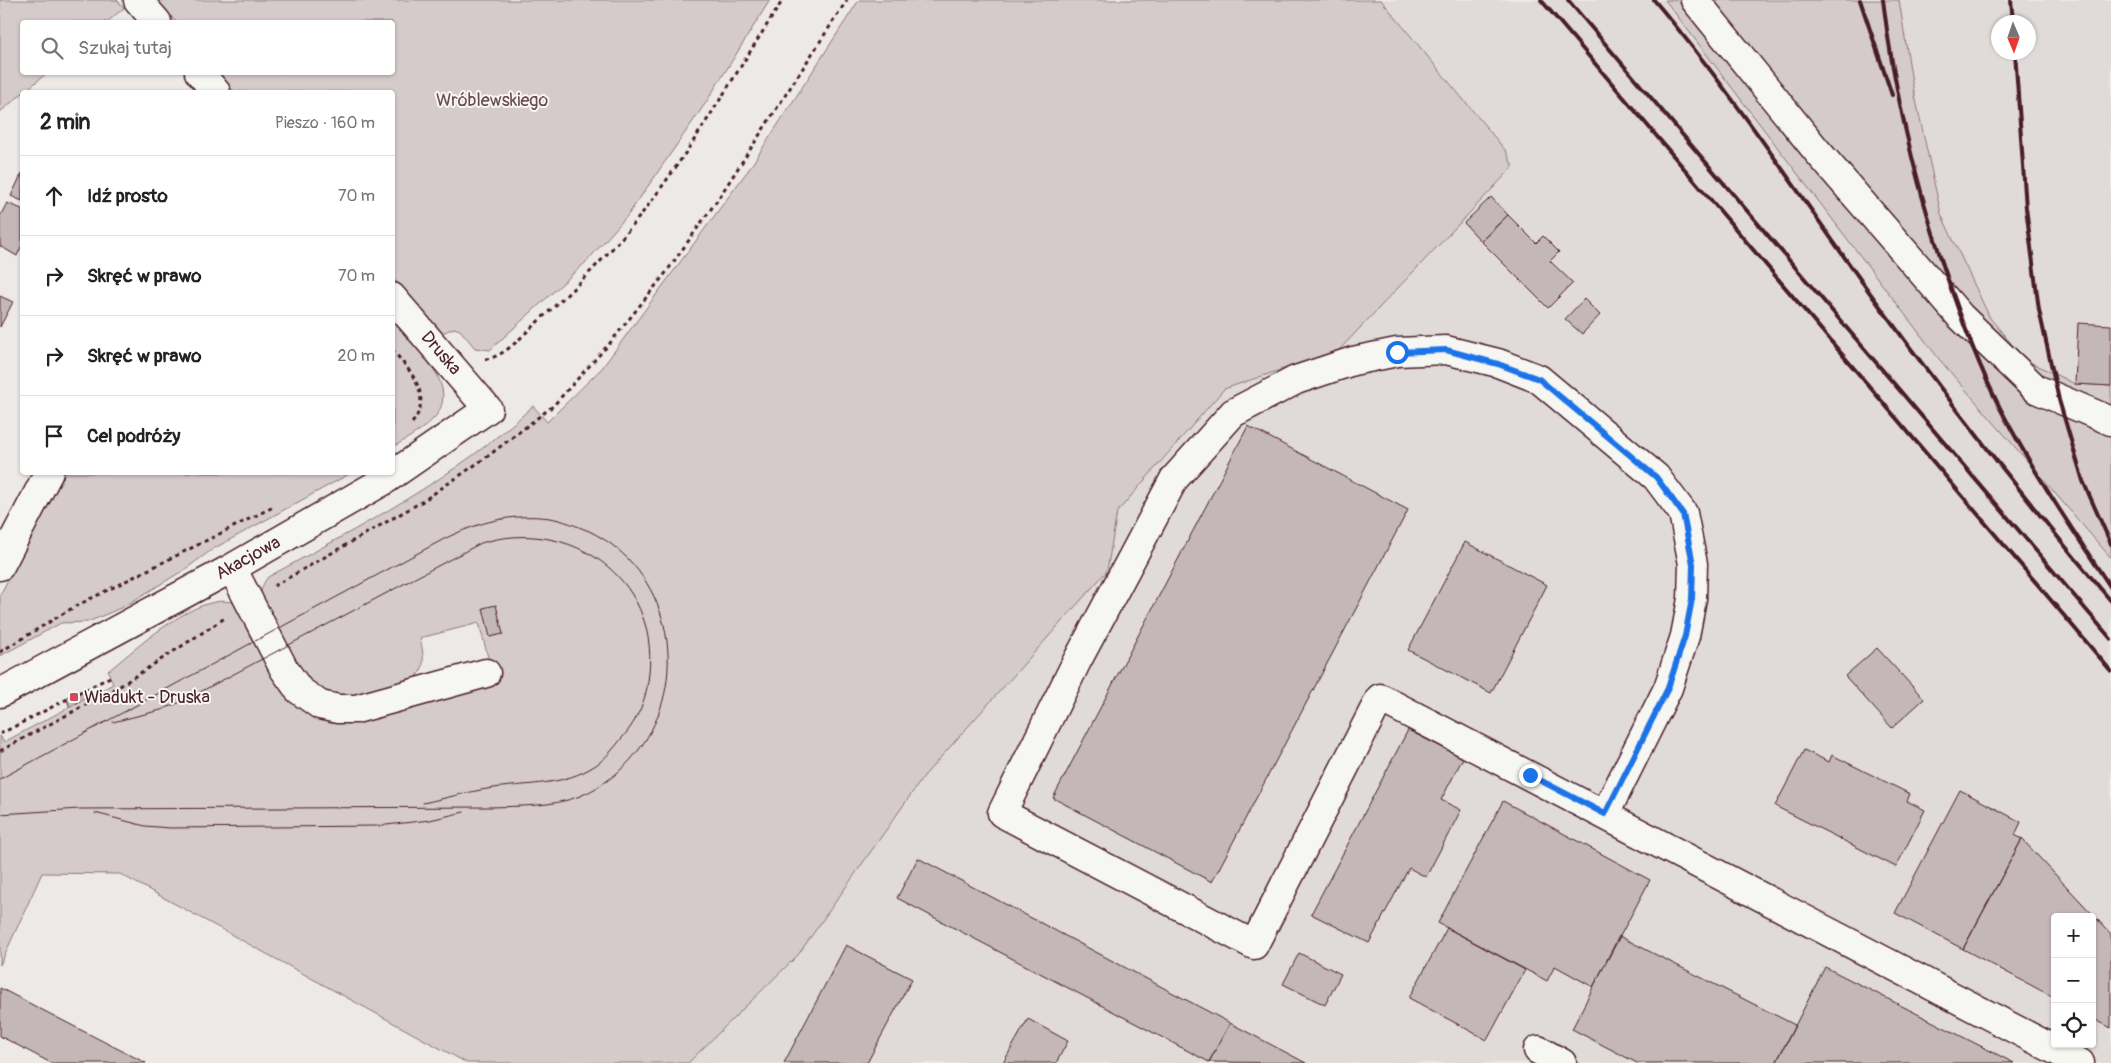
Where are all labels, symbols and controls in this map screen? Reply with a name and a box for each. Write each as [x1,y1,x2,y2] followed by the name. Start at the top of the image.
[1991,15,2036,60] north arrow
[20,20,395,75] search box
[38,34,66,62] icon: search
[78,36,172,60] text: Szukaj tutaj
[436,89,548,112] park label: Wróblewskiego
[40,109,90,136] text: 2 min
[275,113,375,133] text: Pieszo · 160 m
[40,182,68,210] icon: ahead
[87,184,168,208] text: Idź prosto
[338,186,375,206] text: 70 m
[40,262,68,290] icon: right
[87,264,201,288] text: Skręć w prawo
[338,266,375,286] text: 70 m
[416,326,466,380] street label: Druska
[1386,341,1409,364] route start
[40,342,68,370] icon: right
[87,344,201,368] text: Skręć w prawo
[337,346,375,366] text: 20 m
[40,422,68,450] icon: arrive
[87,424,180,448] text: Cel podróży
[211,531,285,585] street label: Akacjowa
[84,686,210,709] place label: Wiadukt - Druska
[68,691,80,703] marker: Wiadukt - Druska
[1519,764,1542,787] route end
[2051,913,2096,1048] map controls
[2051,913,2096,958] button: +
[2051,958,2096,1003] button: −
[2051,1003,2096,1048] button: locate

